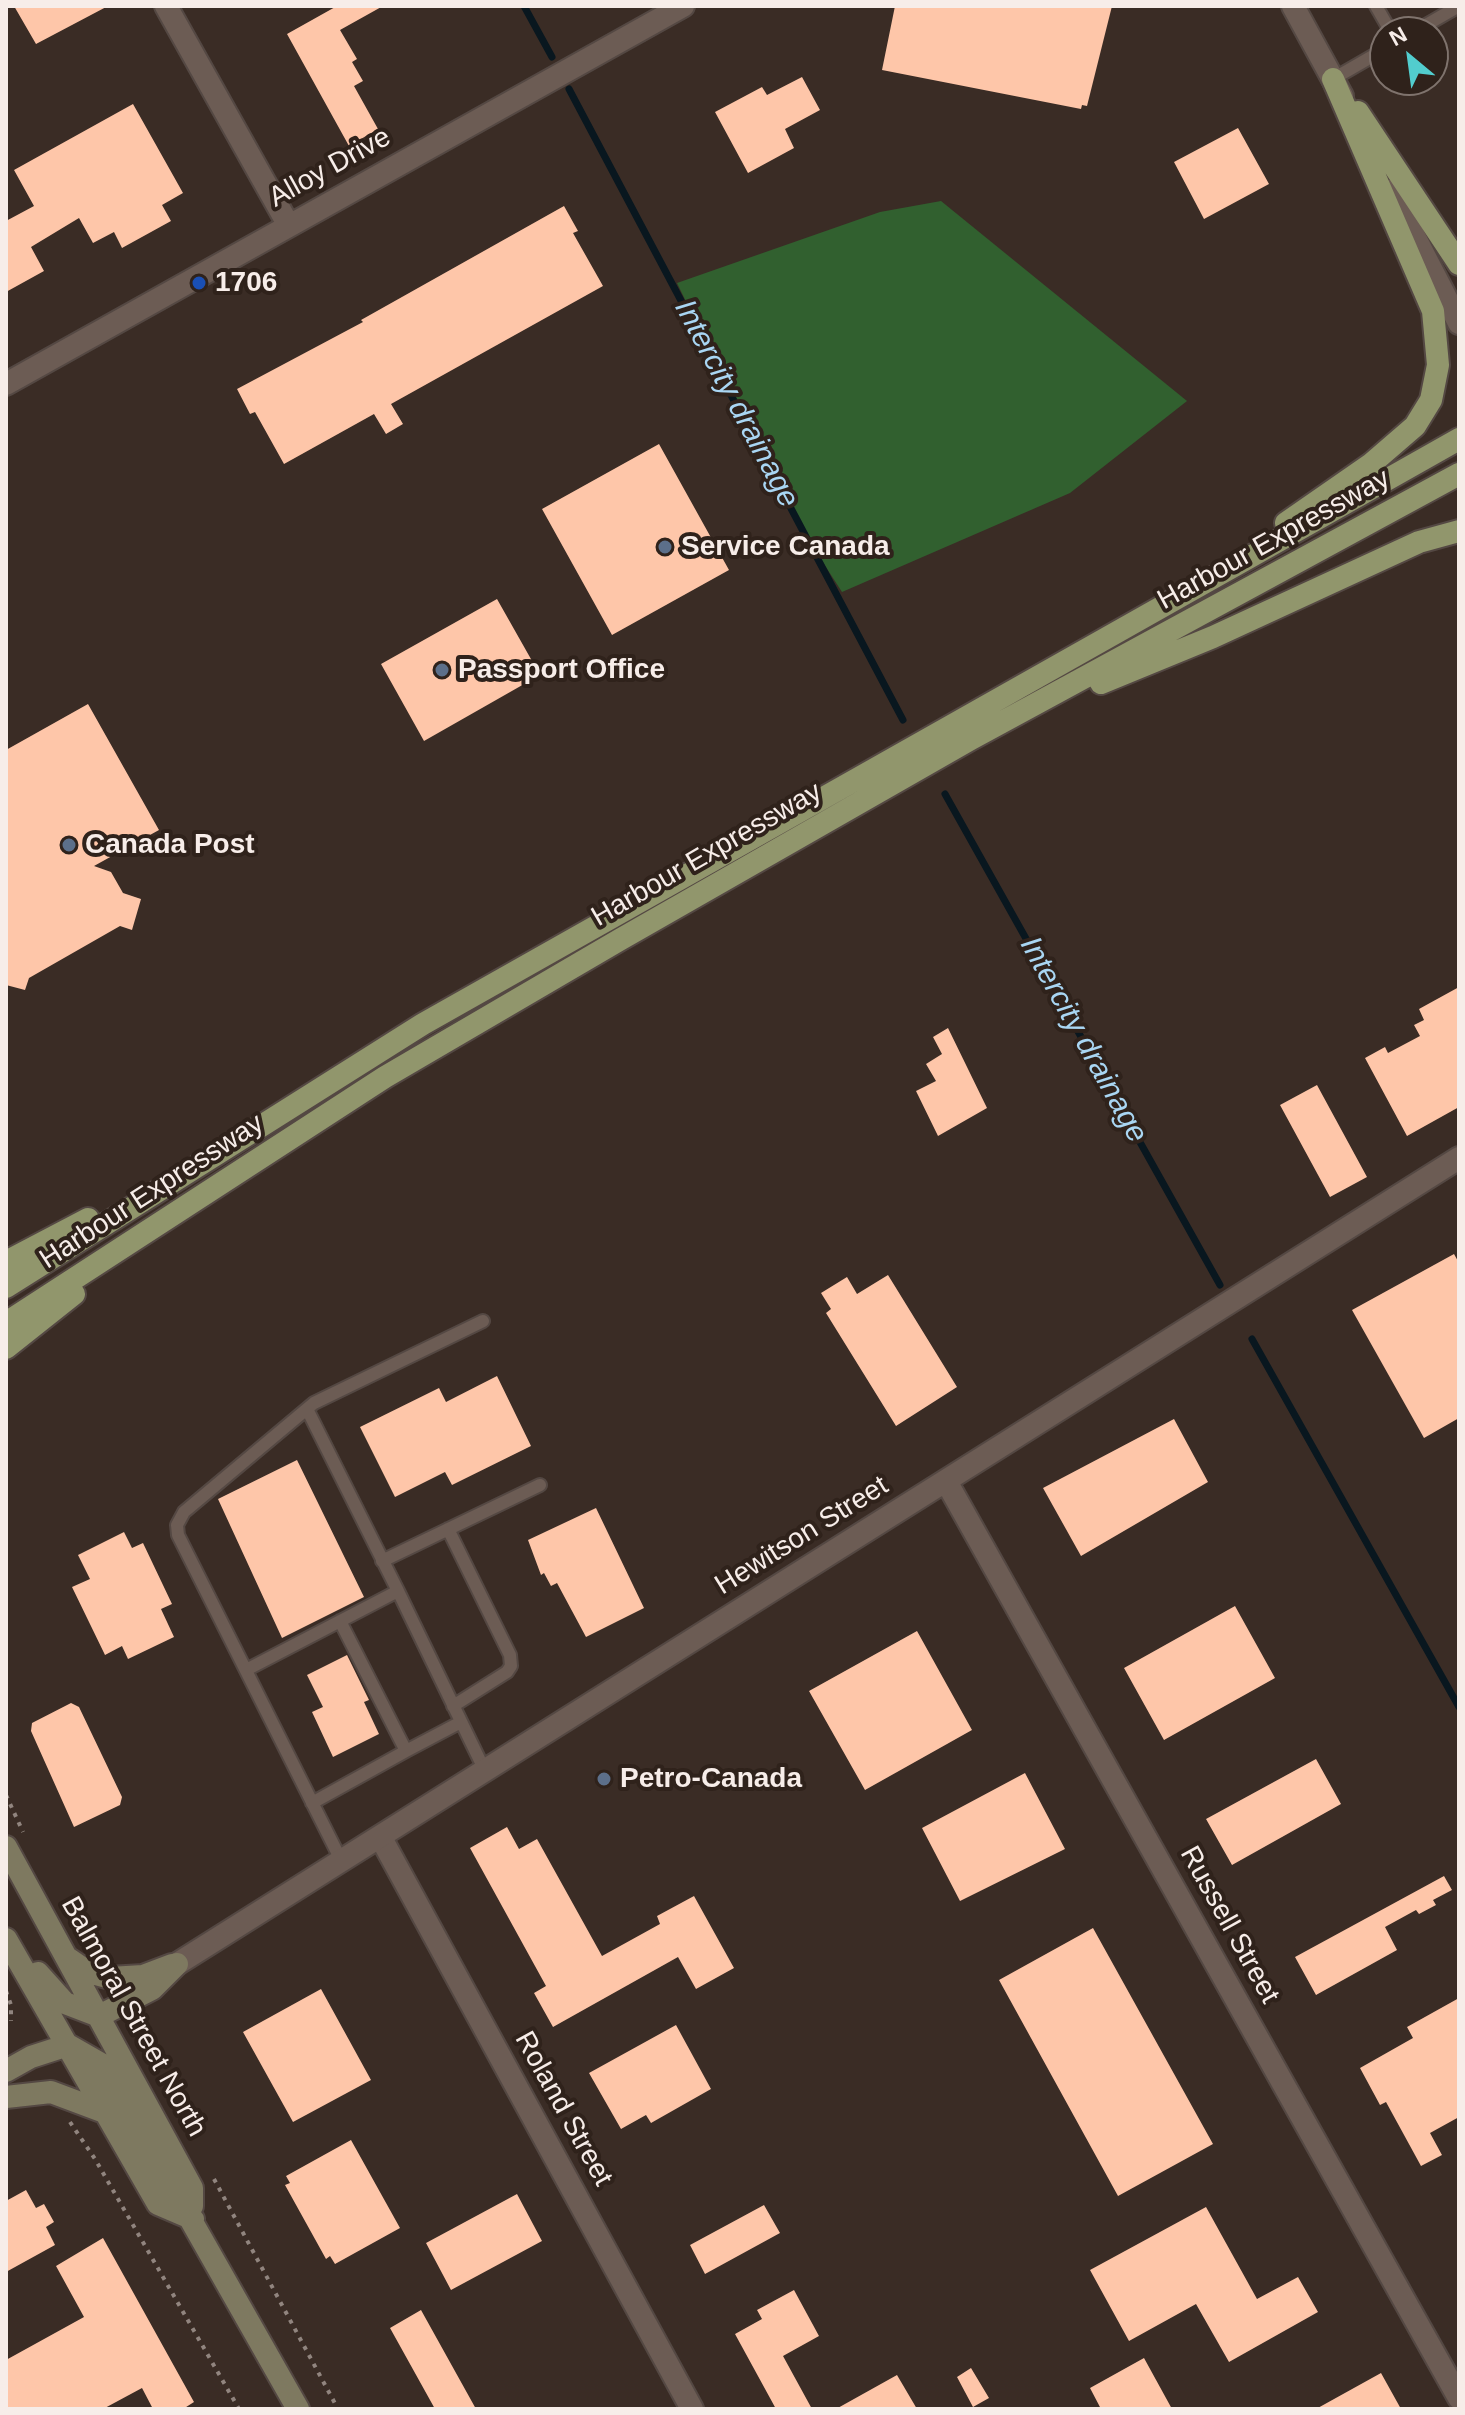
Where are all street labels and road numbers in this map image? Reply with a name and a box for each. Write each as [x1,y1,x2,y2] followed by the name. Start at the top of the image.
[263,121,397,215] street label: Alloy Drive
[1152,462,1396,618] street label: Harbour Expressway
[586,775,828,935] street label: Harbour Expressway
[34,1107,270,1277] street label: Harbour Expressway
[709,1469,895,1603] street label: Hewitson Street
[1172,1841,1286,2009] street label: Russell Street
[53,1891,213,2143] street label: Balmoral Street North
[507,2026,619,2192] street label: Roland Street

